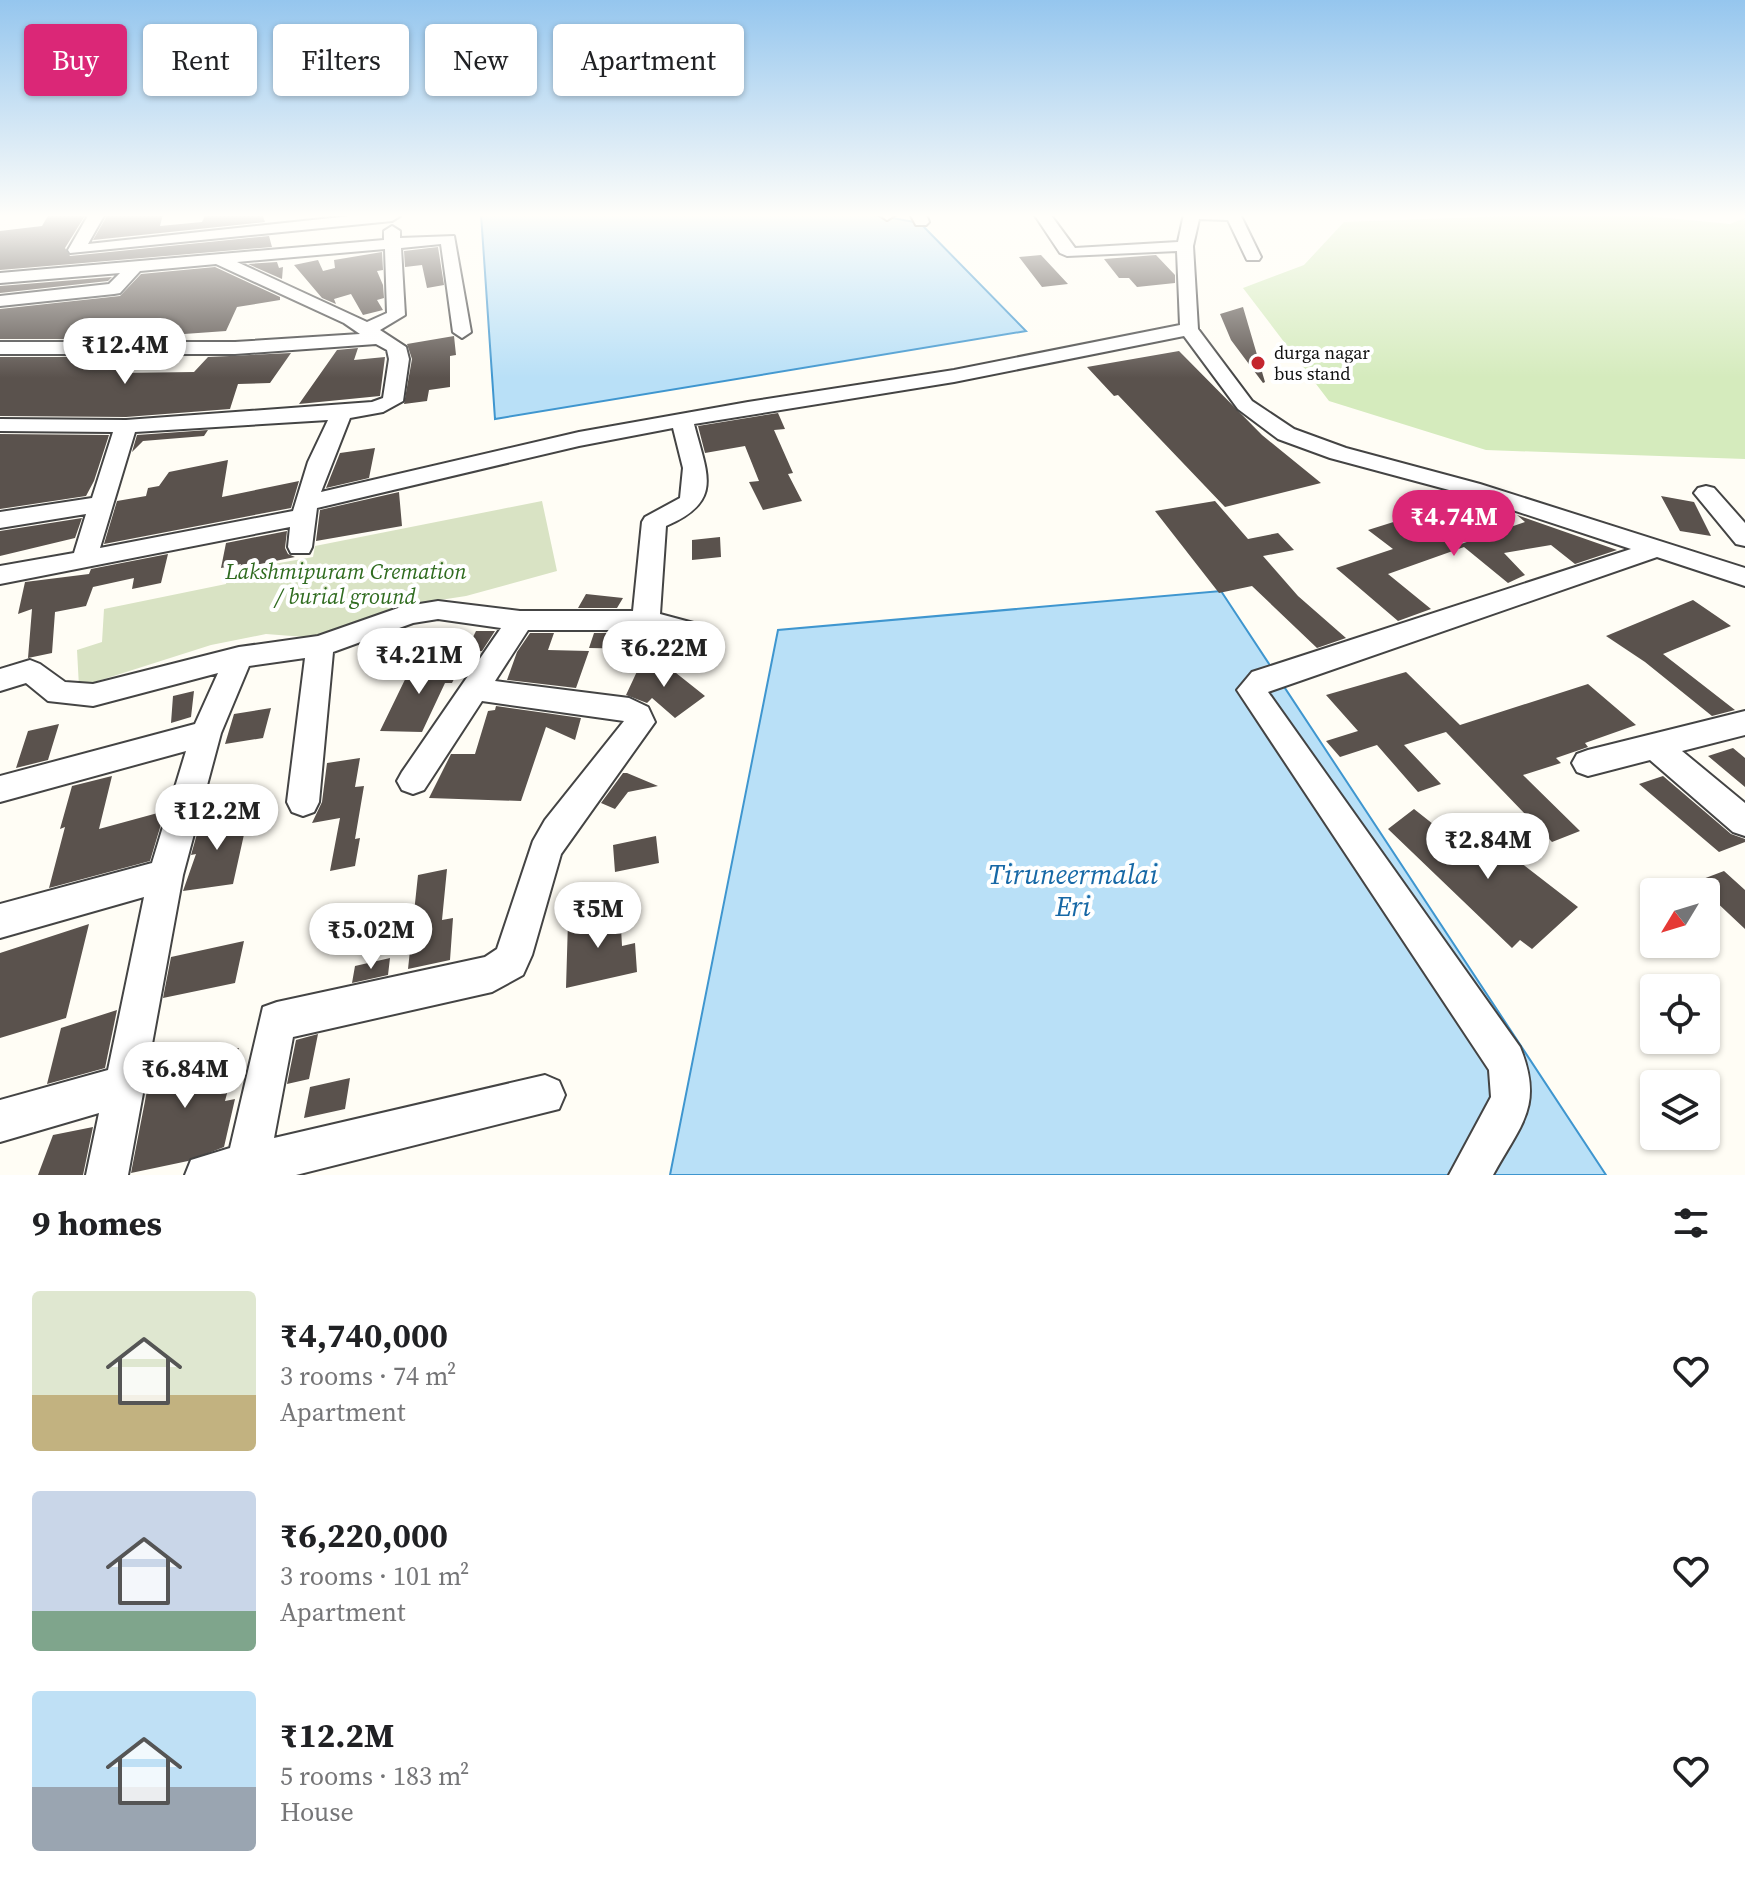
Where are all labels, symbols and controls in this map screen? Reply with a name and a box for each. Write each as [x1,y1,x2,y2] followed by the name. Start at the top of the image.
[24,24,127,96] chip: Buy
[143,24,257,96] chip: Rent
[273,24,409,96] chip: Filters
[425,24,537,96] chip: New
[553,24,744,96] chip: Apartment
[60,318,190,386] pin: ₹12.4M
[81,326,169,362] text: ₹12.4M
[1274,340,1370,386] place label: durga nagar bus stand
[1249,354,1267,372] marker: durga nagar bus stand
[1389,490,1519,558] pin: ₹4.74M
[1410,498,1498,534] text: ₹4.74M
[224,556,467,611] park label: Lakshmipuram Cremation / burial ground
[599,621,729,689] pin: ₹6.22M
[354,628,484,696] pin: ₹4.21M
[620,629,708,665] text: ₹6.22M
[375,636,463,672] text: ₹4.21M
[152,784,282,852] pin: ₹12.2M
[173,792,261,828] text: ₹12.2M
[1423,813,1553,881] pin: ₹2.84M
[1444,821,1532,857] text: ₹2.84M
[988,855,1158,925] water label: Tiruneermalai Eri
[1640,878,1720,958] north arrow
[1640,878,1720,1150] map controls
[559,882,637,950] pin: ₹5M
[572,890,624,926] text: ₹5M
[306,903,436,971] pin: ₹5.02M
[327,911,415,947] text: ₹5.02M
[1640,974,1720,1054] button: locate
[120,1042,250,1110] pin: ₹6.84M
[141,1050,229,1086] text: ₹6.84M
[1640,1070,1720,1150] button: layers
[32,1200,162,1246] text: 9 homes
[1669,1201,1713,1245] icon: filters
[280,1312,448,1358] text: ₹4,740,000
[96,1323,192,1419] icon: home
[1669,1349,1713,1393] icon: heart
[280,1358,456,1394] text: 3 rooms · 74 m²
[280,1394,405,1430] text: Apartment
[280,1512,448,1558] text: ₹6,220,000
[96,1523,192,1619] icon: home
[1669,1549,1713,1593] icon: heart
[280,1558,469,1594] text: 3 rooms · 101 m²
[280,1594,405,1630] text: Apartment
[280,1712,394,1758] text: ₹12.2M
[96,1723,192,1819] icon: home
[1669,1749,1713,1793] icon: heart
[280,1758,469,1794] text: 5 rooms · 183 m²
[280,1794,354,1830] text: House

